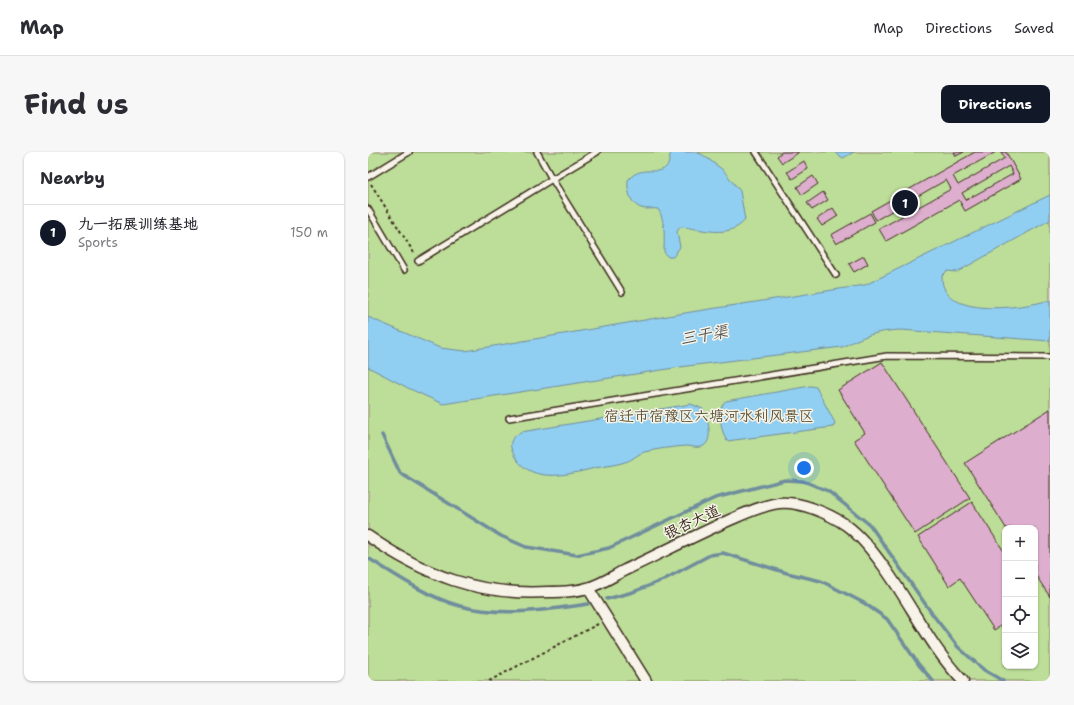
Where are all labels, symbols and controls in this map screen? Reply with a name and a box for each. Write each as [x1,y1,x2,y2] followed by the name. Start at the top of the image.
[20,15,64,40] text: Map
[874,19,904,37] text: Map
[926,19,992,37] text: Directions
[1014,19,1054,37] text: Saved
[24,85,129,123] text: Find us
[941,85,1050,123] button: Directions
[40,167,105,189] text: Nearby
[892,188,918,218] pin: 1
[78,214,198,234] text: 九一拓展训练基地
[50,224,56,241] text: 1
[290,224,328,241] text: 150 m
[78,234,118,251] text: Sports
[679,320,731,350] water label: 三干渠
[604,406,814,426] park label: 宿迁市宿豫区六塘河水利风景区
[794,458,814,478] your location
[661,500,723,544] street label: 银杏大道
[1002,525,1038,669] map controls
[1002,525,1038,561] button: +
[1002,561,1038,597] button: −
[1002,597,1038,633] button: locate
[1002,633,1038,669] button: layers

